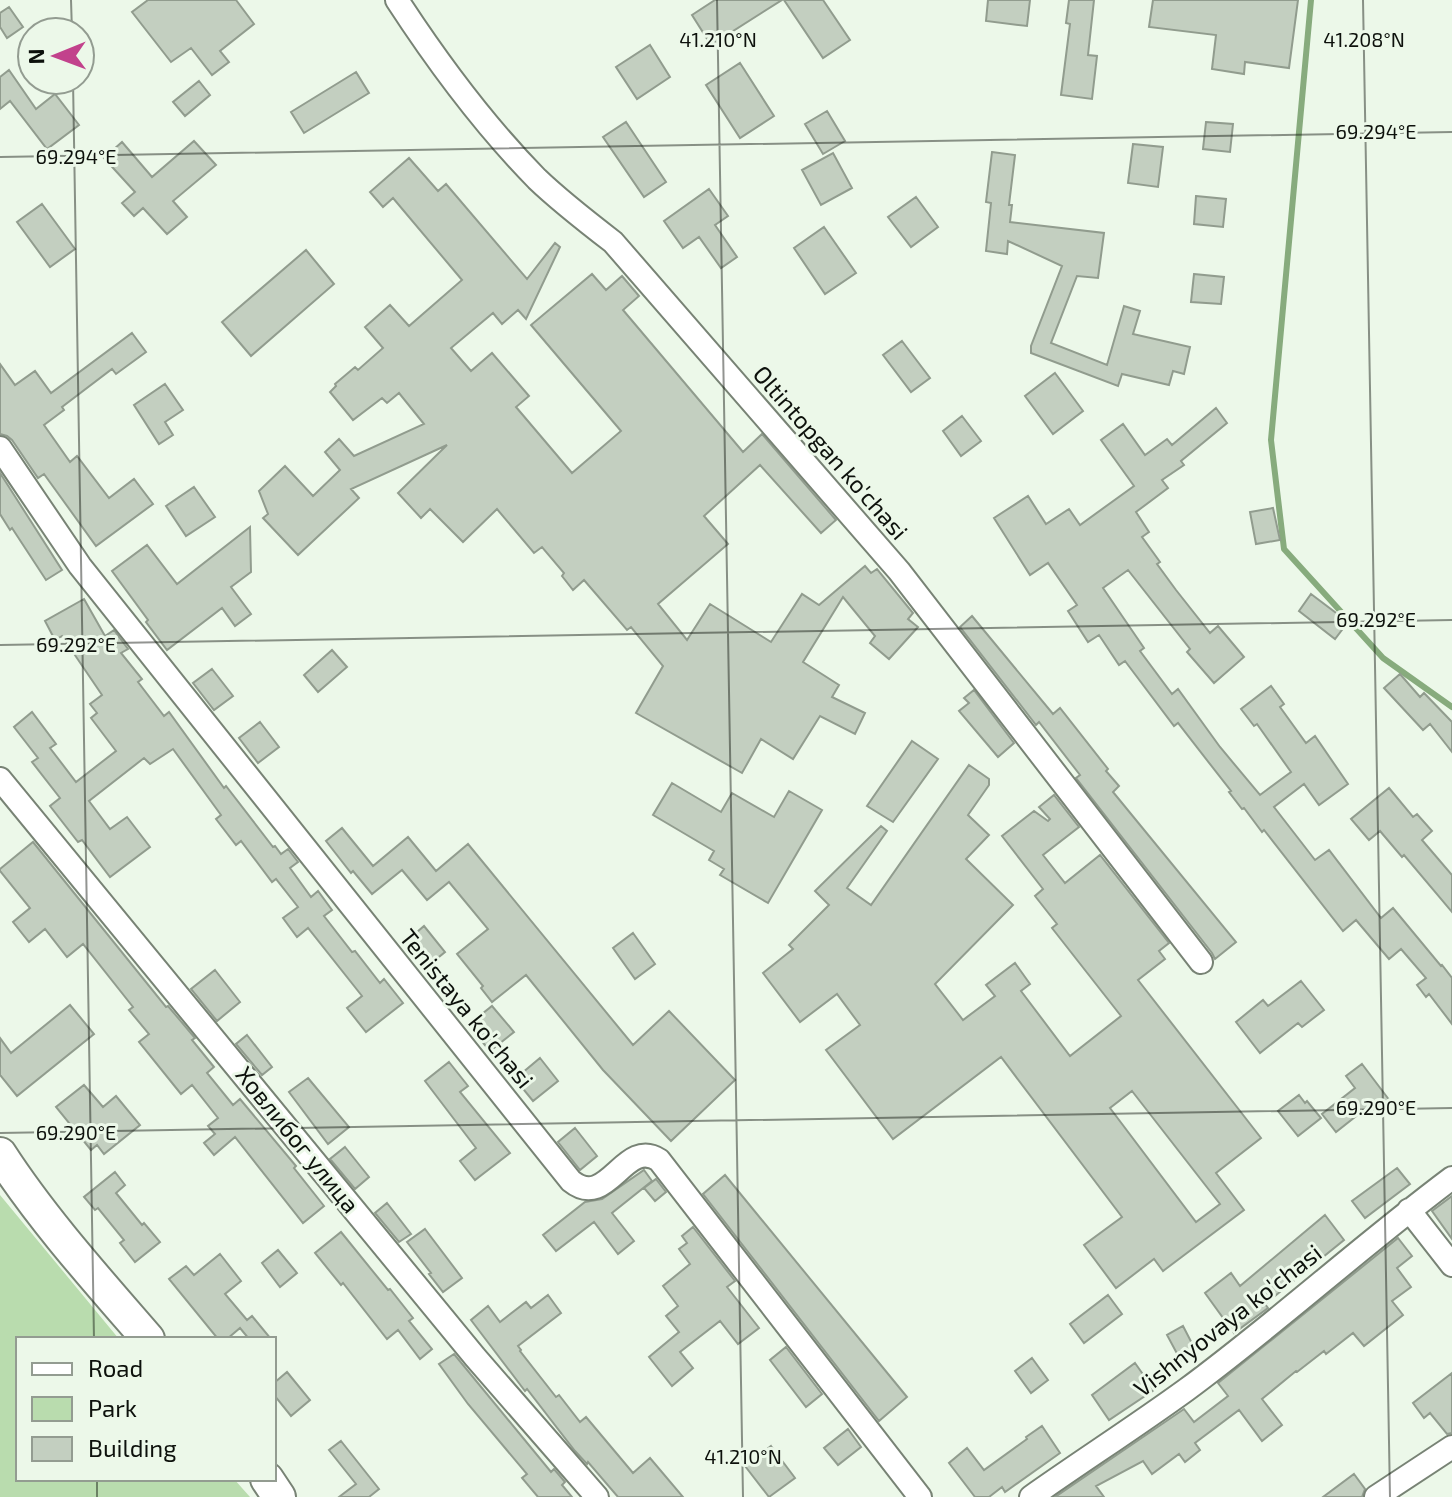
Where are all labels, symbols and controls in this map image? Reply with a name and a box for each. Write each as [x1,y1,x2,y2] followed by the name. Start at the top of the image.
[16,16,96,96] north arrow
[679,27,757,51] text: 41.210°N
[1323,27,1405,51] text: 41.208°N
[22,48,48,65] text: N
[1336,119,1416,143] text: 69.294°E
[36,144,116,168] text: 69.294°E
[748,359,915,545] street label: Oltintopgan ko'chasi
[1336,607,1416,631] text: 69.292°E
[36,632,116,656] text: 69.292°E
[394,923,540,1093] street label: Tenistaya ko'chasi
[229,1060,366,1219] street label: Ховлибог улица
[1336,1095,1416,1119] text: 69.290°E
[36,1120,116,1144] text: 69.290°E
[1127,1238,1327,1402] street label: Vishnyovaya ko'chasi
[16,1337,276,1481] legend
[88,1353,143,1382] text: Road
[88,1393,137,1422] text: Park
[88,1433,177,1462] text: Building
[704,1444,782,1468] text: 41.210°N

